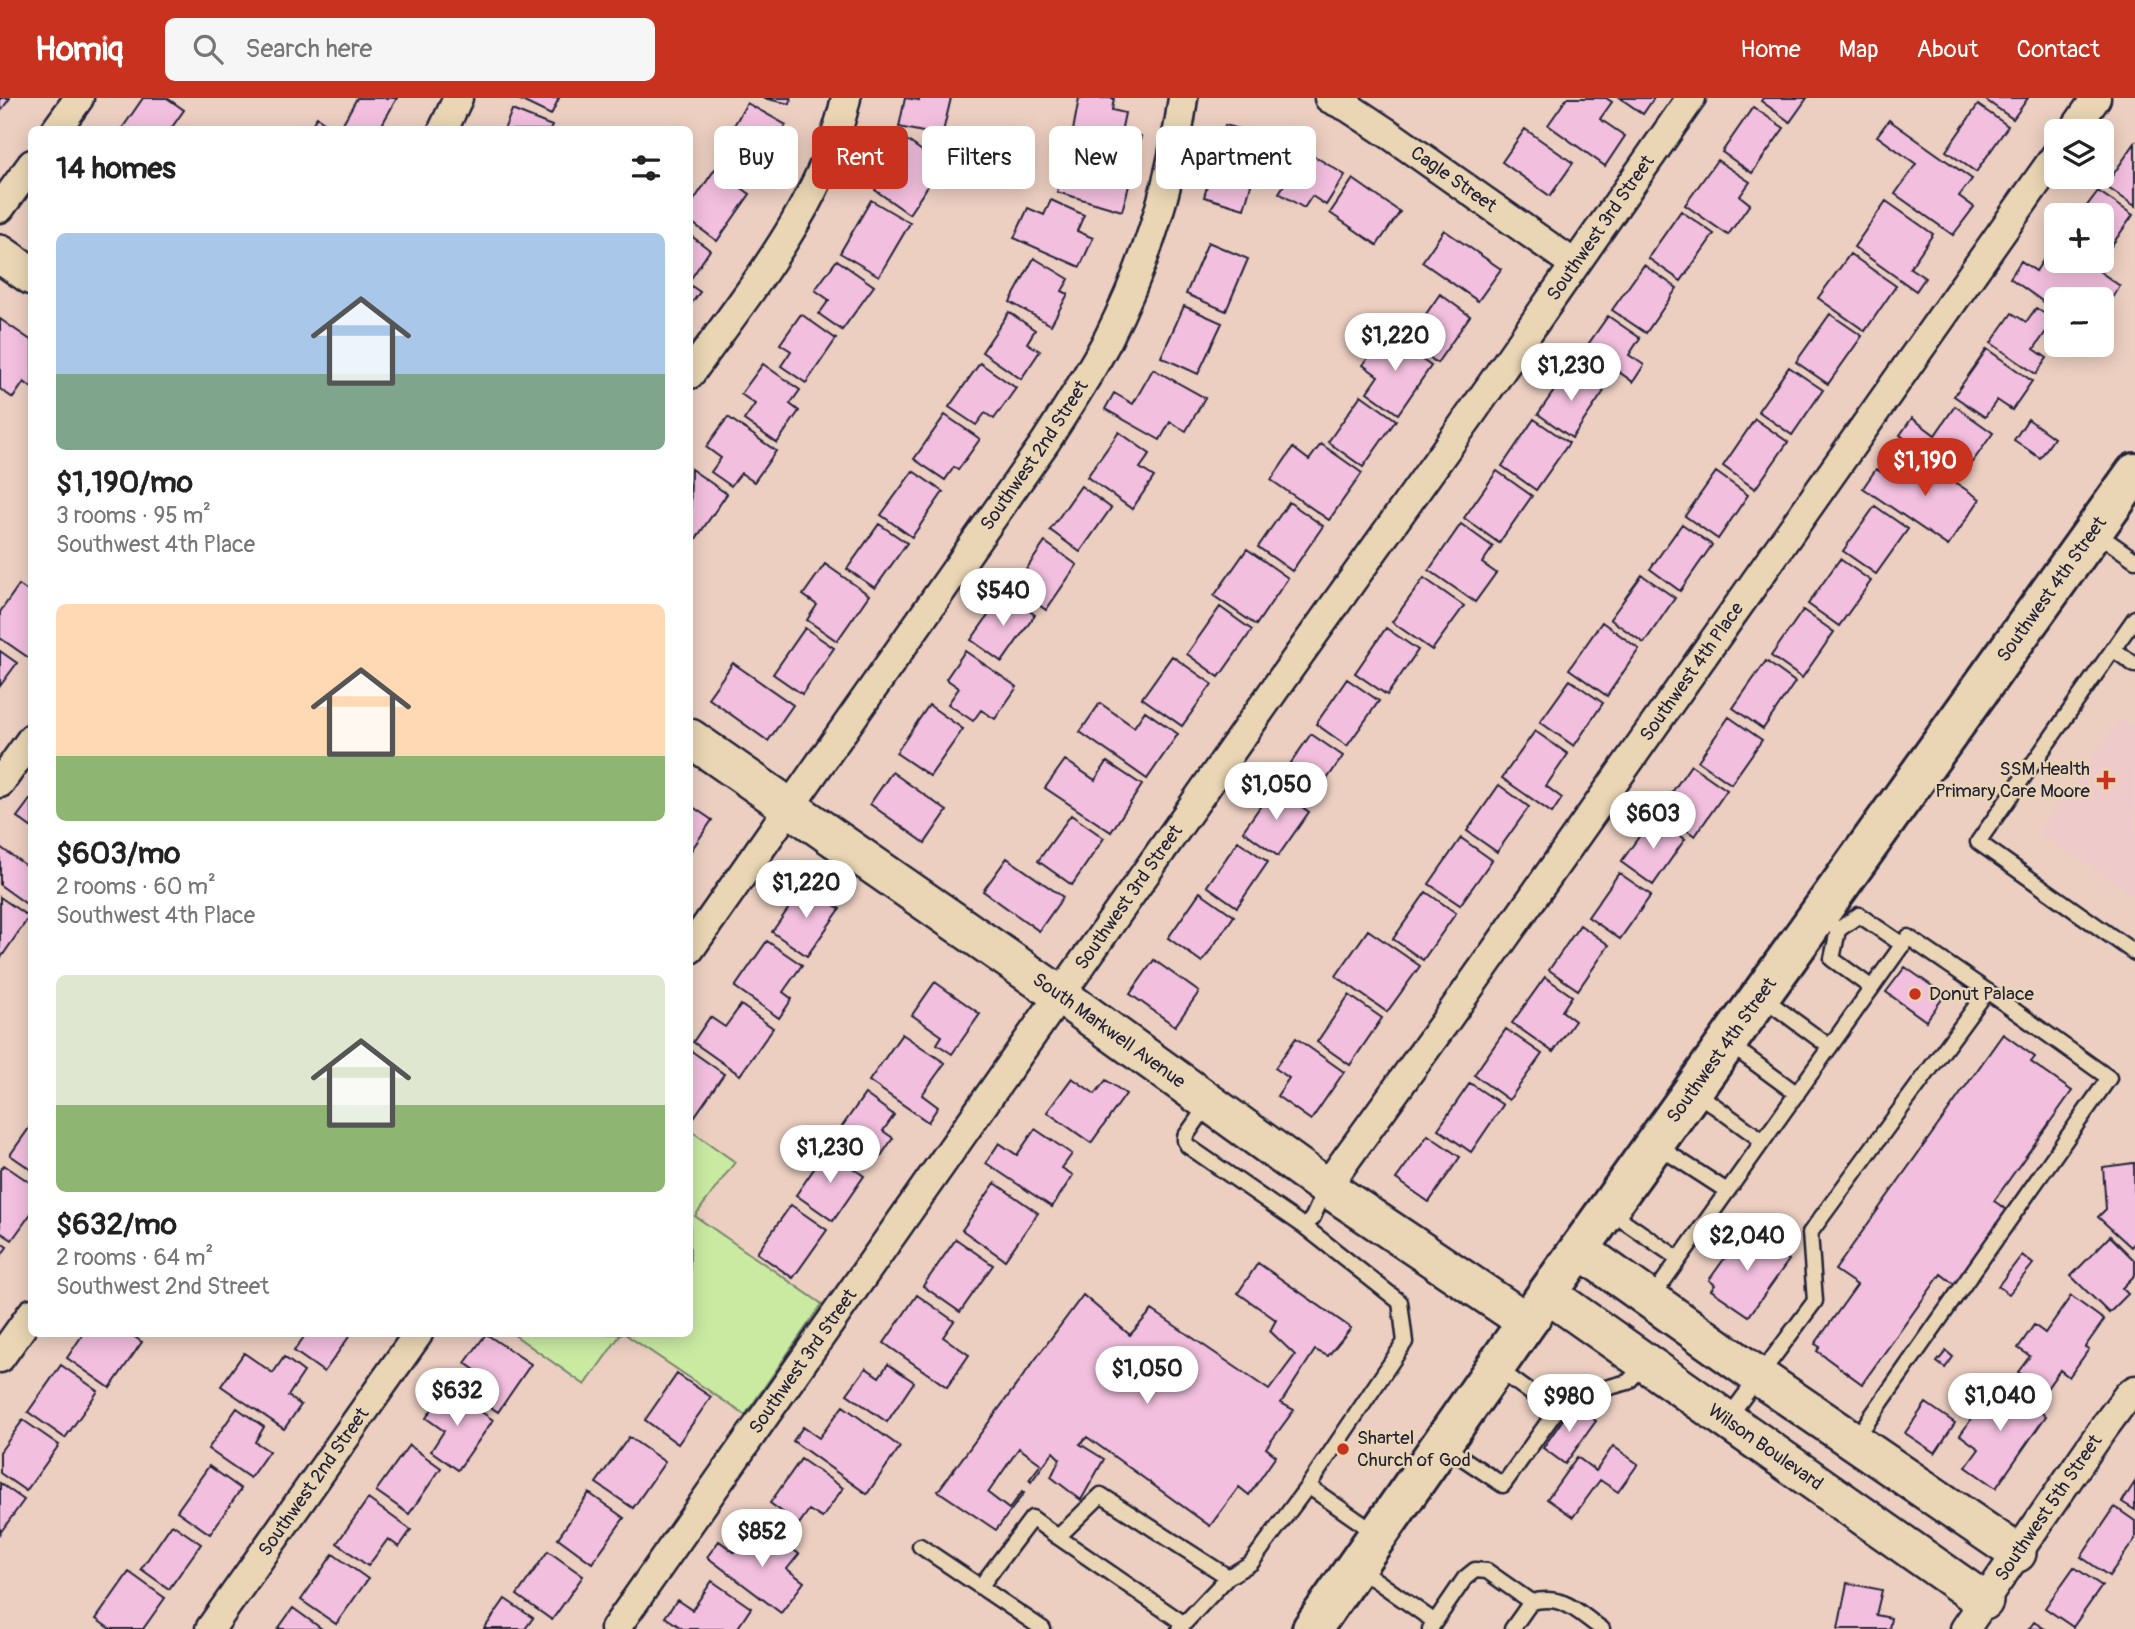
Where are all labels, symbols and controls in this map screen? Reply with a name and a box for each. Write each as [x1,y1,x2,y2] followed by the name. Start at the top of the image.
[165,18,655,81] search box
[35,29,123,70] text: Homiq
[189,30,227,68] icon: search
[245,33,372,65] text: Search here
[1740,35,1801,64] text: Home
[1839,35,1879,64] text: Map
[1917,35,1979,64] text: About
[2017,35,2100,64] text: Contact
[2044,119,2114,357] map controls
[2044,119,2114,189] button: layers
[714,126,798,189] chip: Buy
[812,126,908,189] chip: Rent
[922,126,1035,189] chip: Filters
[1049,126,1142,189] chip: New
[1156,126,1316,189] chip: Apartment
[1406,141,1502,218] street label: Cagle Street
[627,149,665,187] icon: filters
[56,150,176,187] text: 14 homes
[1542,150,1660,305] street label: Southwest 3rd Street
[2044,203,2114,273] button: +
[298,278,424,404] icon: home
[2044,287,2114,357] button: −
[1338,314,1452,373] pin: $1,220
[1361,321,1429,350] text: $1,220
[1514,344,1628,403] pin: $1,230
[1537,351,1605,380] text: $1,230
[975,375,1094,535] street label: Southwest 2nd Street
[1868,438,1982,498] pin: $1,190
[1893,446,1957,475] text: $1,190
[56,464,193,501] text: $1,190/mo
[56,501,211,530] text: 3 rooms · 95 m²
[1992,512,2112,667] street label: Southwest 4th Street
[56,530,255,559] text: Southwest 4th Place
[962,568,1044,628] pin: $540
[976,576,1030,605] text: $540
[1635,597,1749,746] street label: Southwest 4th Place
[298,649,424,775] icon: home
[1935,757,2091,803] place label: SSM Health Primary Care Moore
[1219,762,1333,822] pin: $1,050
[1240,770,1312,799] text: $1,050
[2096,770,2116,790] marker: SSM Health Primary Care Moore
[1612,792,1694,851] pin: $603
[1626,799,1680,828] text: $603
[1069,820,1188,975] street label: Southwest 3rd Street
[56,835,180,872] text: $603/mo
[749,860,863,920] pin: $1,220
[772,868,840,897] text: $1,220
[56,872,216,901] text: 2 rooms · 60 m²
[56,901,255,930] text: Southwest 4th Place
[1028,968,1191,1094] street label: South Markwell Avenue
[1661,973,1782,1128] street label: Southwest 4th Street
[1929,982,2035,1006] place label: Donut Palace
[1907,986,1923,1002] marker: Donut Palace
[298,1020,424,1146] icon: home
[773,1126,887,1185] pin: $1,230
[796,1133,864,1162] text: $1,230
[56,1206,177,1243] text: $632/mo
[1690,1214,1804,1273] pin: $2,040
[1709,1221,1785,1250] text: $2,040
[56,1243,213,1272] text: 2 rooms · 64 m²
[56,1272,269,1301] text: Southwest 2nd Street
[744,1284,862,1439] street label: Southwest 3rd Street
[1090,1346,1204,1406] pin: $1,050
[1111,1354,1183,1383] text: $1,050
[416,1368,498,1428] pin: $632
[1528,1374,1610,1434] pin: $980
[1943,1374,2057,1433] pin: $1,040
[431,1376,483,1405] text: $632
[1964,1381,2036,1410] text: $1,040
[1543,1382,1595,1411] text: $980
[1703,1398,1828,1496] street label: Wilson Boulevard
[253,1403,375,1561] street label: Southwest 2nd Street
[1357,1426,1471,1472] place label: Shartel Church of God
[1990,1430,2107,1586] street label: Southwest 5th Street
[1335,1441,1351,1457] marker: Shartel Church of God
[721,1510,803,1569] pin: $852
[737,1517,787,1546] text: $852

